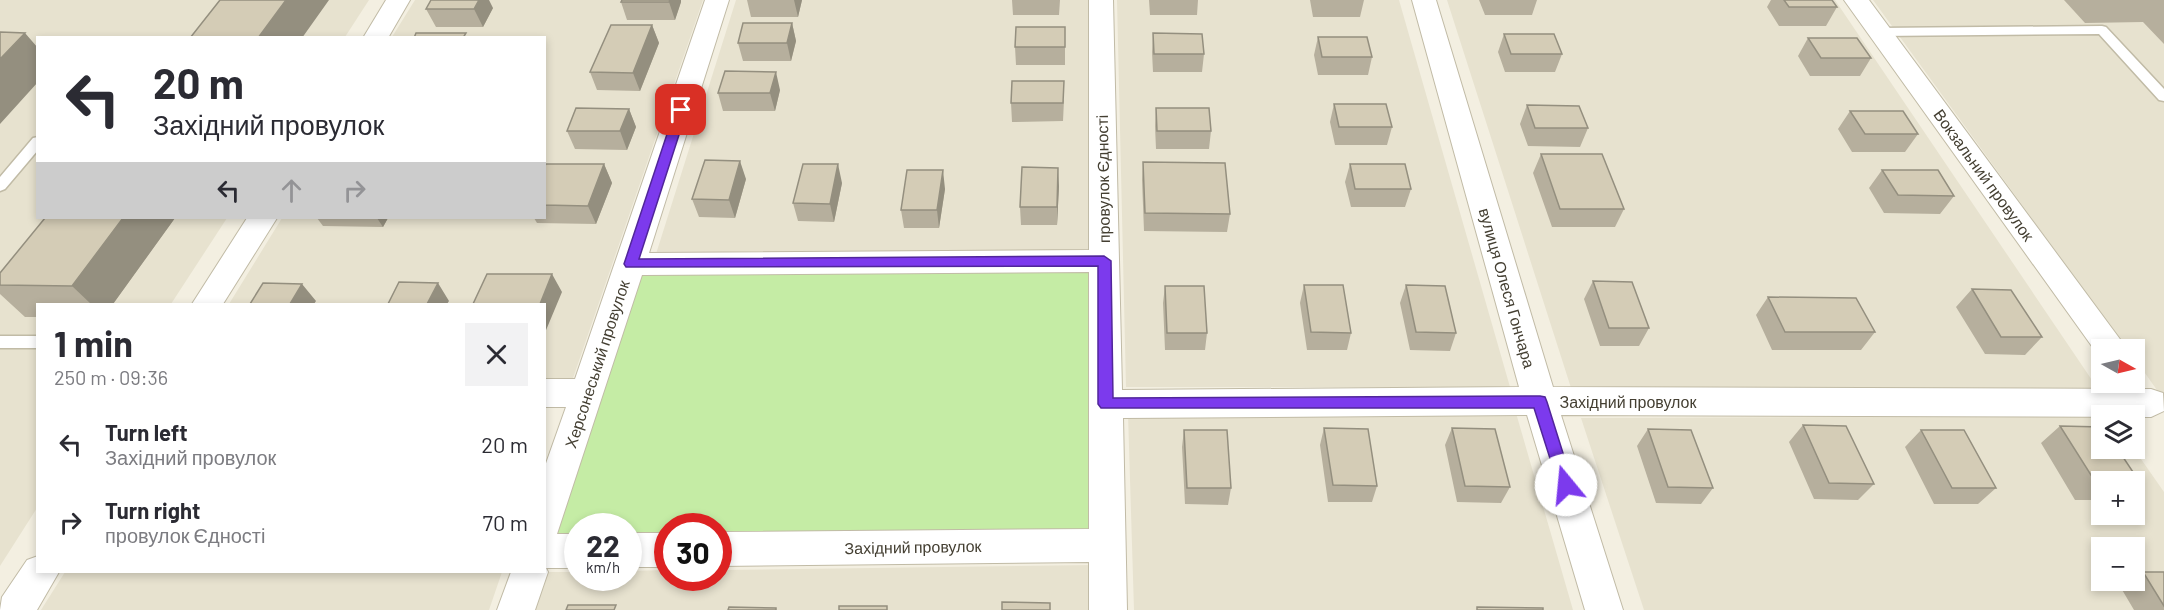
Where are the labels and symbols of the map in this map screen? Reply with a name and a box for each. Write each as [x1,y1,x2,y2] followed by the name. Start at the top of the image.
[655,84,706,135] pin
[1930,105,2039,245] street label: Вокзальний провулок
[1092,115,1113,243] street label: провулок Єдності
[1475,206,1539,370] street label: вулиця Олеся Гончара
[560,277,633,450] street label: Херсонеський провулок
[2091,339,2145,393] north arrow
[1559,392,1698,411] street label: Західний провулок
[1534,453,1598,517] position arrow
[654,513,732,591] speed limit sign: 30
[844,536,983,557] street label: Західний провулок

